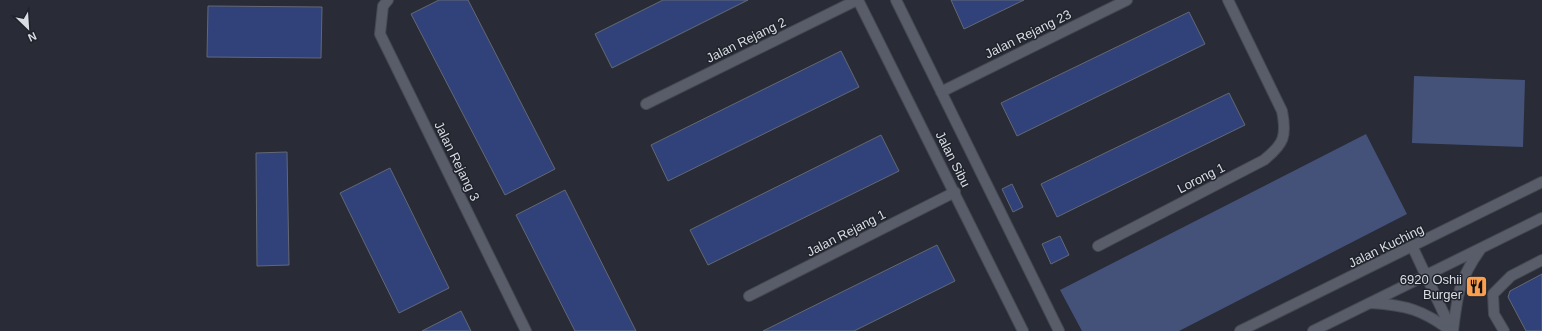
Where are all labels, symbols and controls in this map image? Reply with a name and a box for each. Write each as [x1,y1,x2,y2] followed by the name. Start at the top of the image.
[982,7,1074,61] street label: Jalan Rejang 23
[8,8,48,48] north arrow
[704,14,788,66] street label: Jalan Rejang 2
[26,30,38,44] text: N
[431,119,483,203] street label: Jalan Rejang 3
[933,129,973,189] street label: Jalan Sibu
[1175,160,1227,196] street label: Lorong 1
[804,207,888,259] street label: Jalan Rejang 1
[1346,221,1426,271] street label: Jalan Kuching
[1400,272,1463,302] place label: 6920 Oshii Burger
[1464,273,1490,299] restaurant icon: 6920 Oshii Burger

